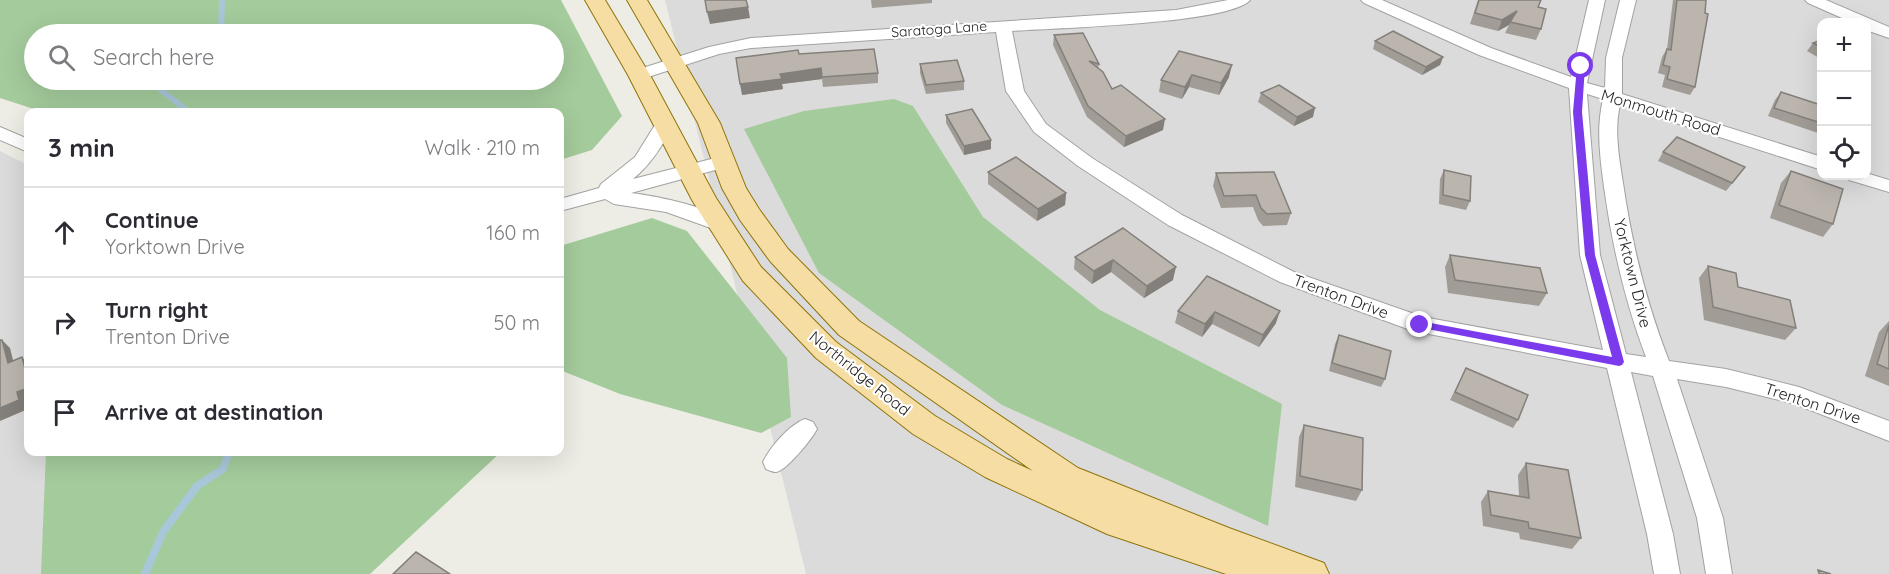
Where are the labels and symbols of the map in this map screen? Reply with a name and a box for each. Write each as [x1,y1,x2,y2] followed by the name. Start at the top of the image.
[890,17,988,41] street label: Saratoga Lane
[1567,52,1593,78] route start
[1599,84,1723,140] street label: Monmouth Road
[1610,216,1656,330] street label: Yorktown Drive
[1291,270,1391,322] street label: Trenton Drive
[1406,311,1432,337] route end
[806,326,914,420] street label: Northridge Road
[1762,378,1864,428] street label: Trenton Drive

